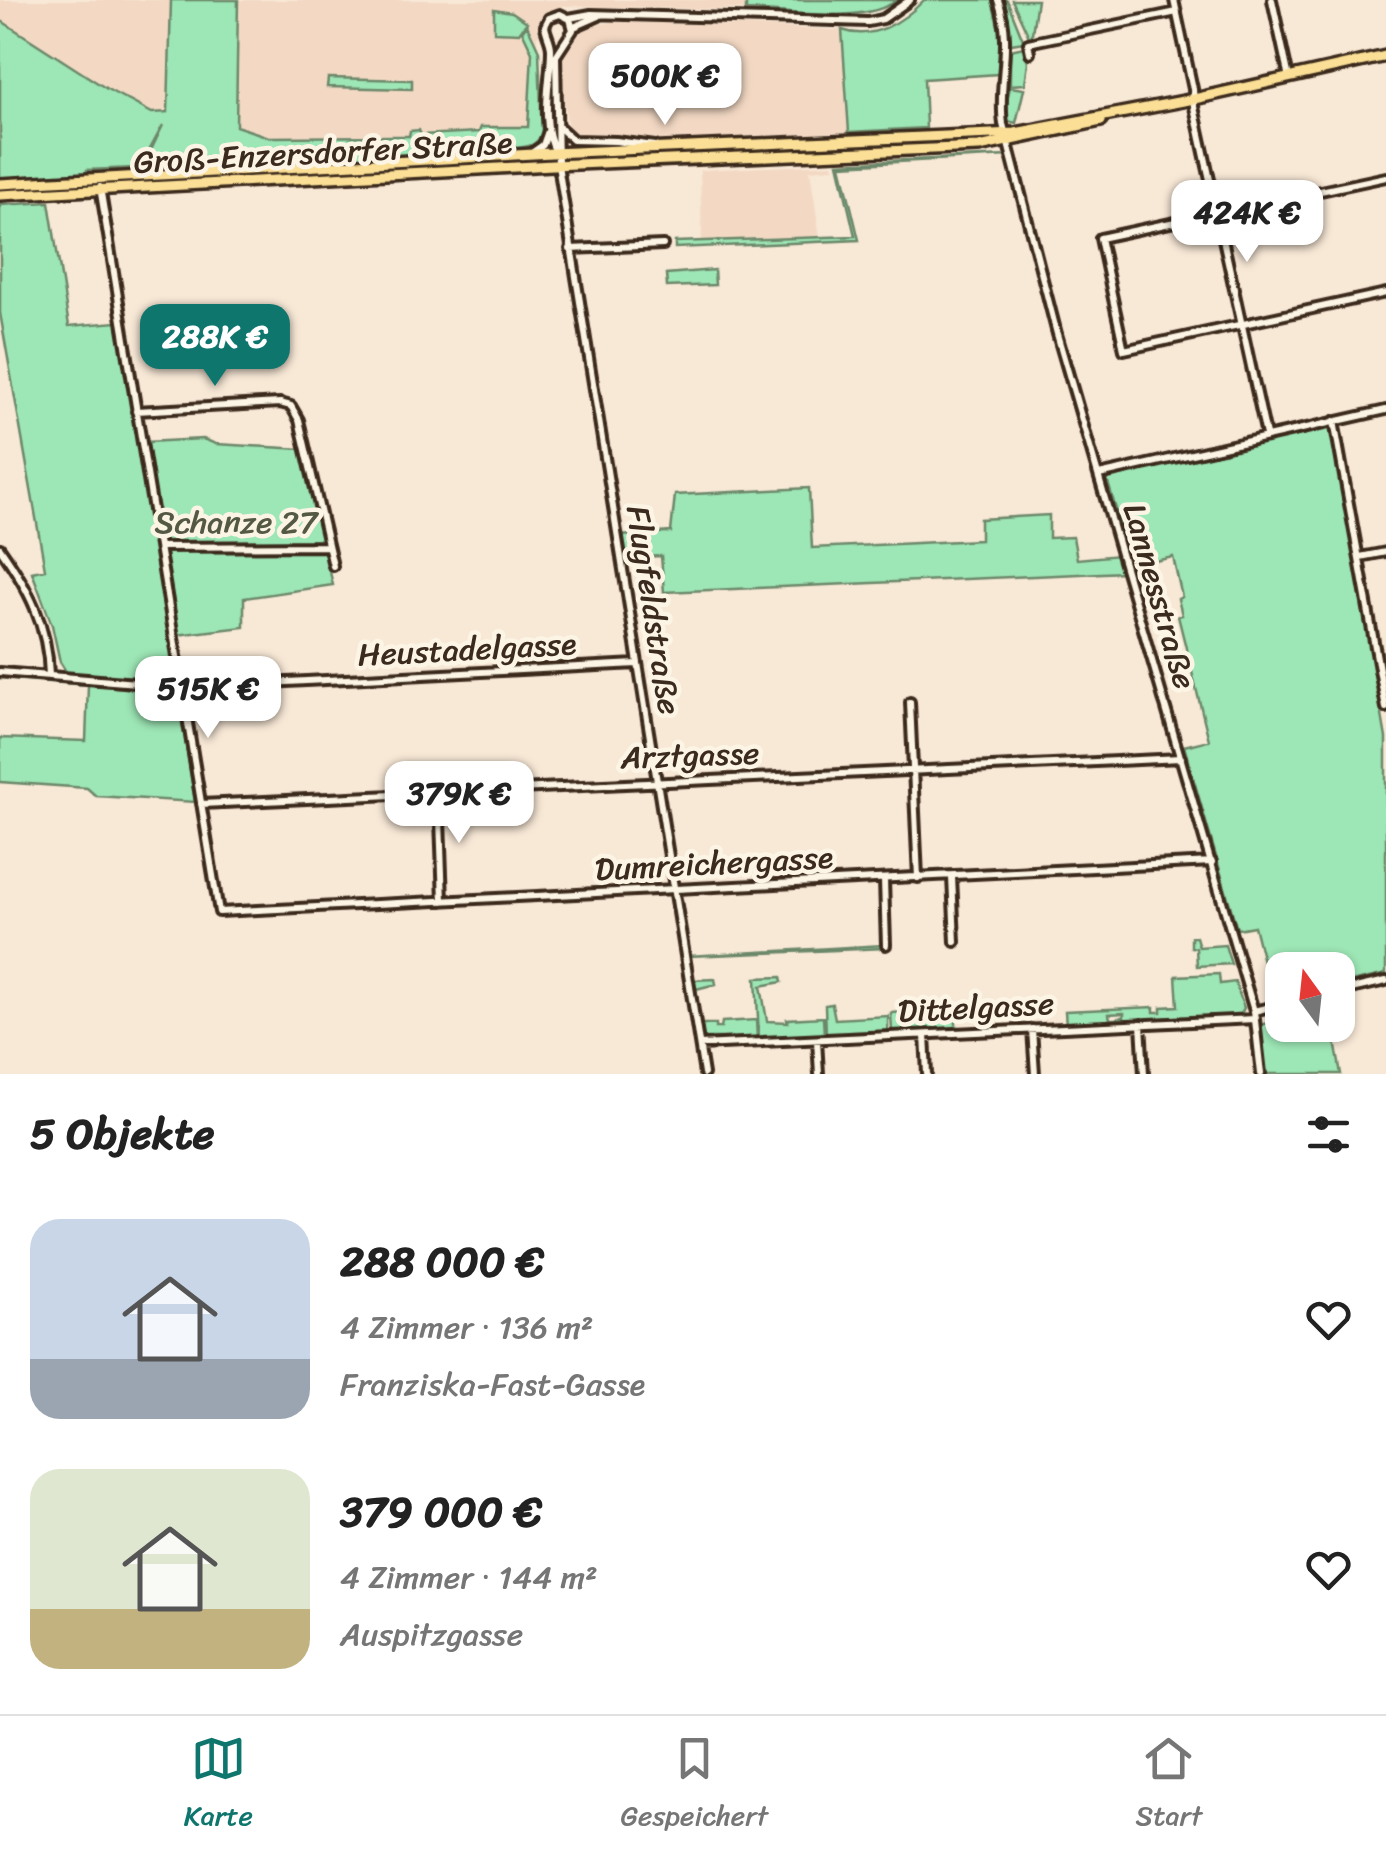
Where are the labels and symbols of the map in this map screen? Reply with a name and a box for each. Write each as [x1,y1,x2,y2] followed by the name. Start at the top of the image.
[584,43,746,128] pin: 500K €
[132,114,514,191] street label: Groß-Enzersdorfer Straße
[1166,180,1328,265] pin: 424K €
[134,304,296,389] pin: 288K €
[155,494,319,551] park label: Schanze 27
[1106,496,1213,696] street label: Lannesstraße
[609,501,698,719] street label: Flugfeldstraße
[356,615,578,684] street label: Heustadelgasse
[127,656,289,741] pin: 515K €
[619,725,760,786] street label: Arztgasse
[378,761,540,846] pin: 379K €
[593,829,835,898] street label: Dumreichergasse
[1265,952,1355,1042] north arrow
[896,975,1056,1040] street label: Dittelgasse

